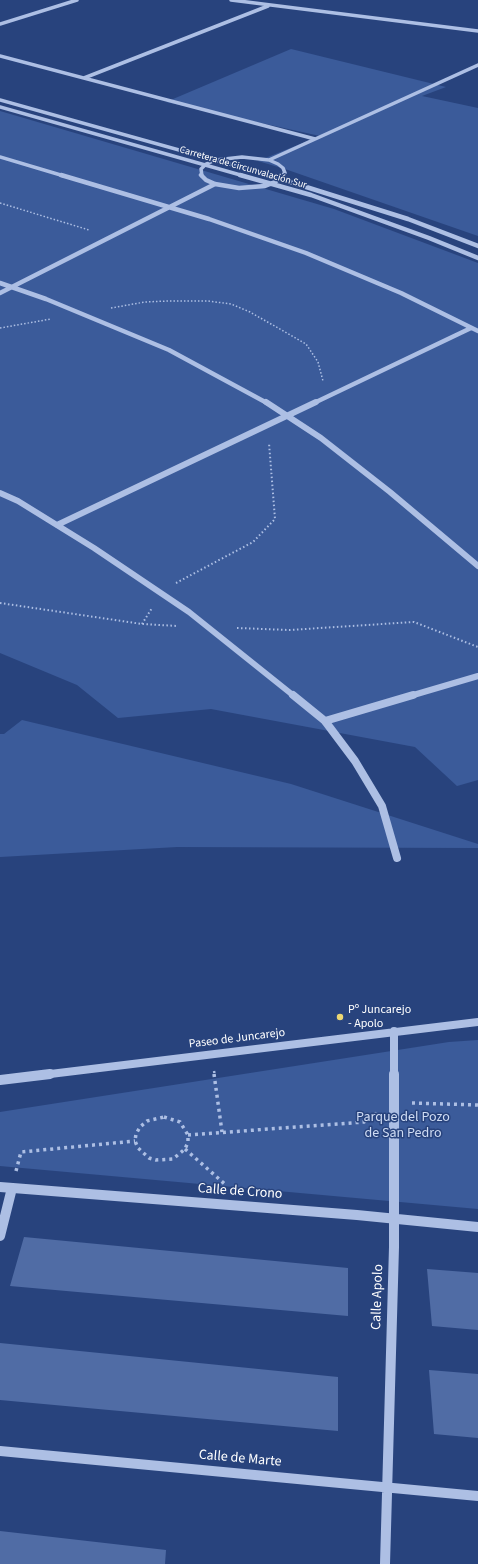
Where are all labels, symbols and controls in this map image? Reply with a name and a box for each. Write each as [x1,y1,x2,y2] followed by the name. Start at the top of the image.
[178,144,308,192] street label: Carretera de Circunvalación Sur
[348,1003,411,1031] place label: Pº Juncarejo - Apolo
[335,1012,345,1022] marker: Pº Juncarejo - Apolo
[188,1026,286,1052] street label: Paseo de Juncarejo
[356,1110,450,1142] park label: Parque del Pozo de San Pedro
[197,1181,283,1203] street label: Calle de Crono
[368,1264,388,1330] street label: Calle Apolo
[198,1447,282,1471] street label: Calle de Marte

